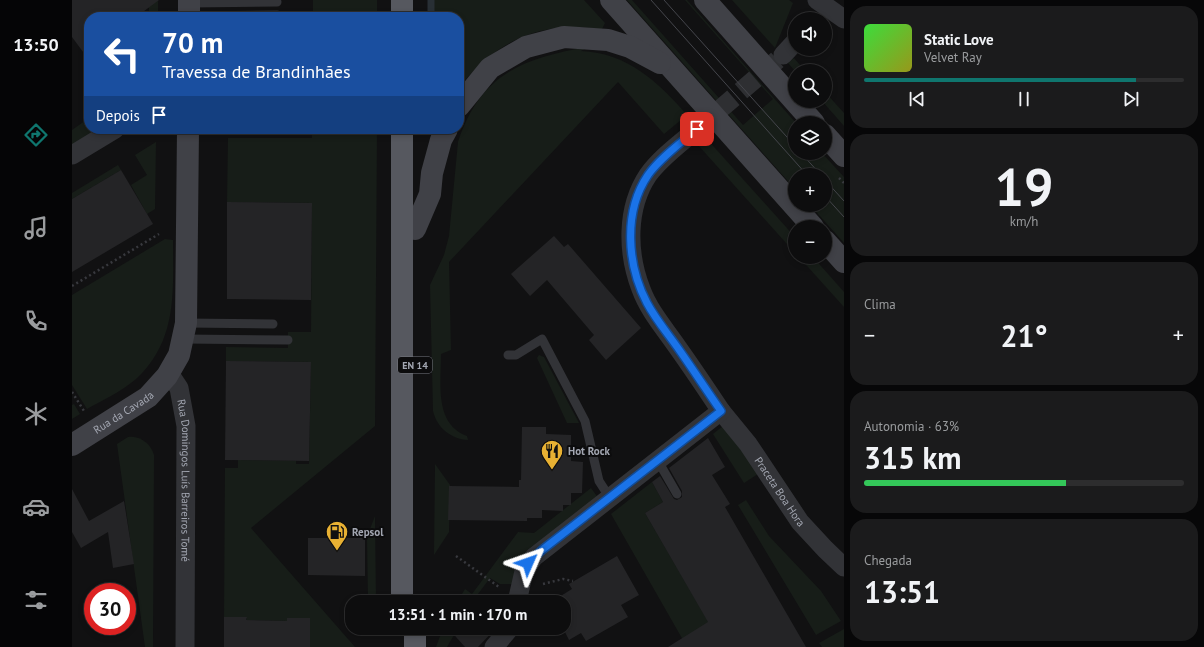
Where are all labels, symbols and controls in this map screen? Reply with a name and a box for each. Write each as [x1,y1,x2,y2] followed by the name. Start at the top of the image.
[788,12,832,264] map controls
[788,12,832,56] button: sound
[162,24,223,61] text: 70 m
[96,28,148,80] icon: left
[924,30,994,49] text: Static Love
[13,33,59,56] text: 13:50
[924,49,982,66] text: Velvet Ray
[162,60,351,83] text: Travessa de Brandinhães
[788,64,832,108] button: search
[906,88,928,110] icon: previous
[1013,88,1035,110] icon: pause
[1120,88,1142,110] icon: next
[148,104,170,126] icon: arrive
[96,106,140,125] text: Depois
[680,112,714,146] pin
[788,116,832,160] button: layers
[686,118,708,140] icon: arrive
[22,121,50,149] icon: directions
[995,153,1053,220] text: 19
[788,168,832,212] button: +
[1010,213,1038,230] text: km/h
[22,214,50,242] icon: music
[788,220,832,264] button: −
[864,296,896,313] text: Clima
[22,307,50,335] icon: phone
[1000,316,1048,355] text: 21°
[864,321,875,349] text: −
[1173,321,1184,349] text: +
[398,357,432,373] road number: EN 14
[91,388,157,437] street label: Rua da Cavada
[174,398,193,562] street label: Rua Domingos Luís Barreiros Tomé
[22,400,50,428] icon: climate
[864,418,959,435] text: Autonomia · 63%
[539,438,565,471] restaurant icon: Hot Rock
[864,438,962,477] text: 315 km
[568,444,610,458] place label: Hot Rock
[752,454,808,530] street label: Praceta Boa Hora
[22,493,50,521] icon: car
[324,519,350,552] fuel station icon: Repsol
[352,525,384,539] place label: Repsol
[507,542,549,584] position arrow
[864,552,912,569] text: Chegada
[864,572,940,611] text: 13:51
[84,583,136,635] speed limit sign: 30
[22,586,50,614] icon: filters
[389,605,527,624] text: 13:51 · 1 min · 170 m

